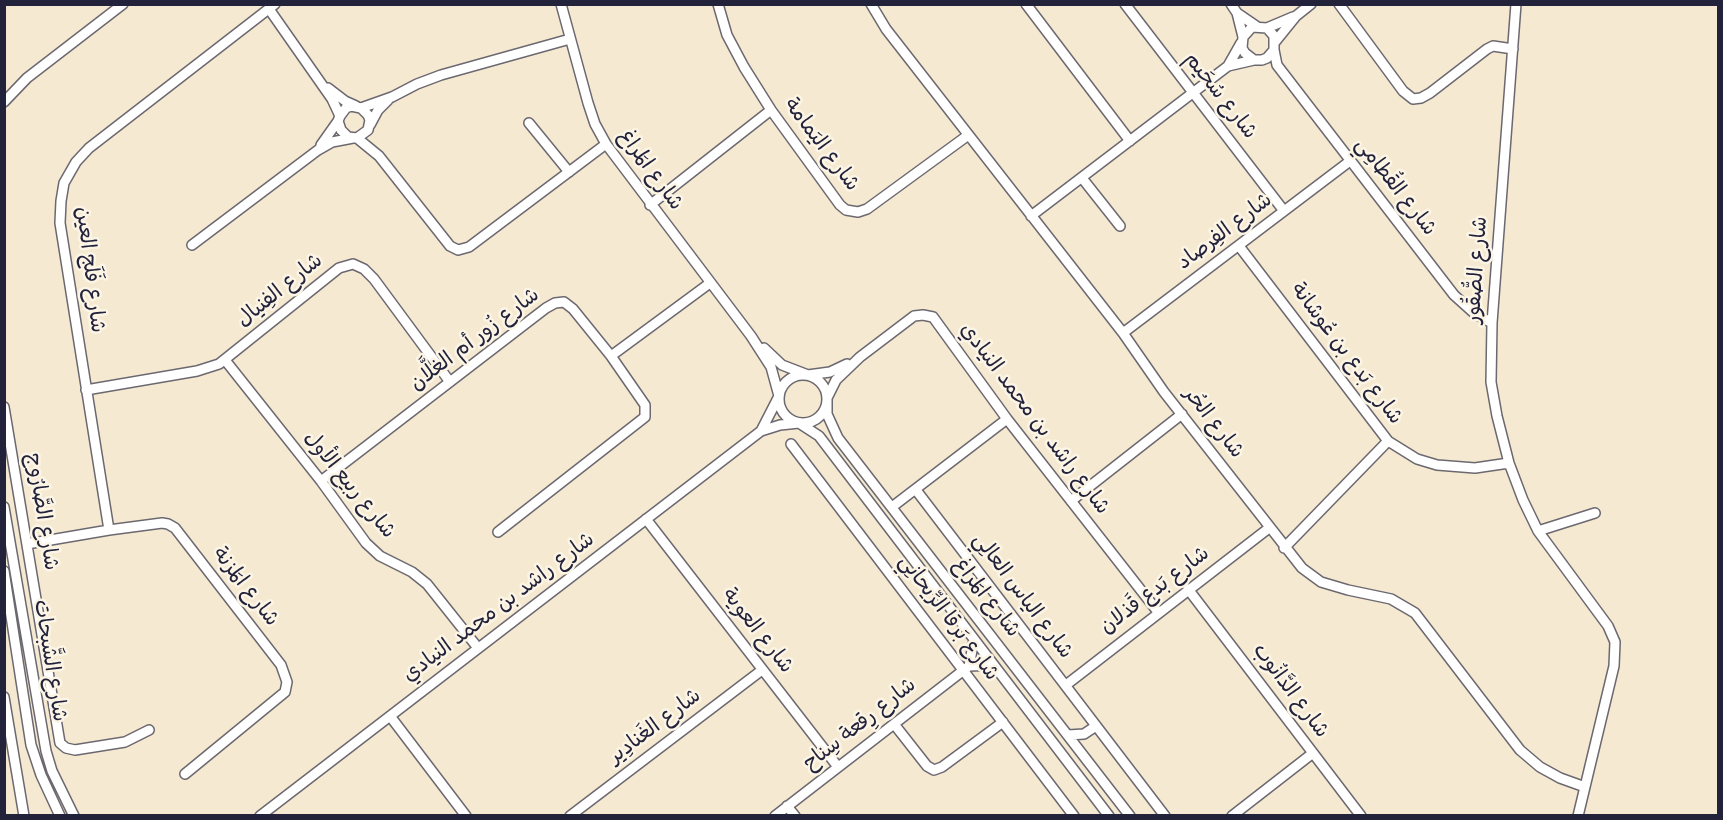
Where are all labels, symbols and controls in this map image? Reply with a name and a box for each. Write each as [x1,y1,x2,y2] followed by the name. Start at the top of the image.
[1177,49,1261,145] street label: شارع سُحَيم
[777,94,863,198] street label: شارع اليَمامة
[611,126,687,216] street label: شارع المَراغ
[1348,134,1440,242] street label: شارع القُطامِي
[1173,189,1279,277] street label: شارع الفِرصاد
[68,206,108,334] street label: شارع فَلَج العين
[1463,216,1495,324] street label: شارع الصُّقُور
[233,250,329,334] street label: شارع الفِنيال
[1284,279,1406,431] street label: شارع بَدع بن عُوشانة
[406,284,546,398] street label: شارع زُور أم الغلَّان
[953,319,1113,521] street label: شارع راشد بن محمد النيادي
[1176,383,1248,465] street label: شارع الحُر
[297,427,399,545] street label: شارع ربيع الأول
[18,452,62,572] street label: شارع الصَّارُوج
[399,529,601,689] street label: شارع راشد بن محمد النيادي
[965,529,1077,665] street label: شارع الياس العالِي
[205,543,283,633] street label: شارع المَزنة
[1096,543,1216,641] street label: شارع بَدع قَذلان
[891,551,1003,687] street label: شارع بَرقا الرِّيحانِي
[946,554,1024,644] street label: شارع المَراغ
[715,584,797,680] street label: شارع العوية
[26,598,70,724] street label: شارع الشَّبحات
[1245,640,1333,744] street label: شارع الدَّانُوب
[800,674,922,778] street label: شارع رِقعة سِناح
[605,685,707,771] street label: شارع الغَنادِير

